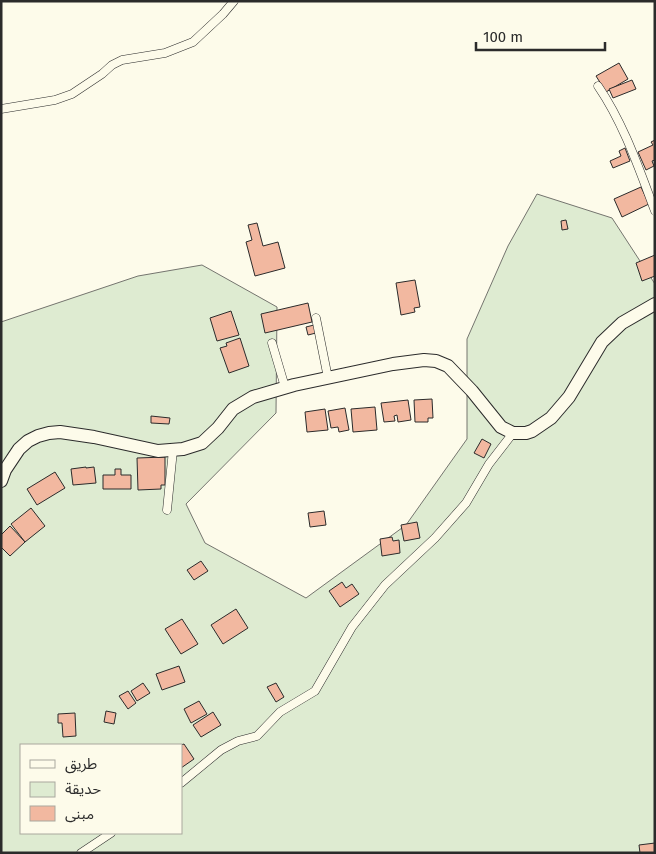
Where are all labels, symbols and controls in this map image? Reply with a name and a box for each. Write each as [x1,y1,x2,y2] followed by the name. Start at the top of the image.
[476,20,605,52] scale bar
[483,28,523,46] text: 100 m
[20,744,182,834] legend
[65,755,97,774] text: طريق
[65,780,101,798] text: حديقة
[65,805,94,823] text: مبنى

